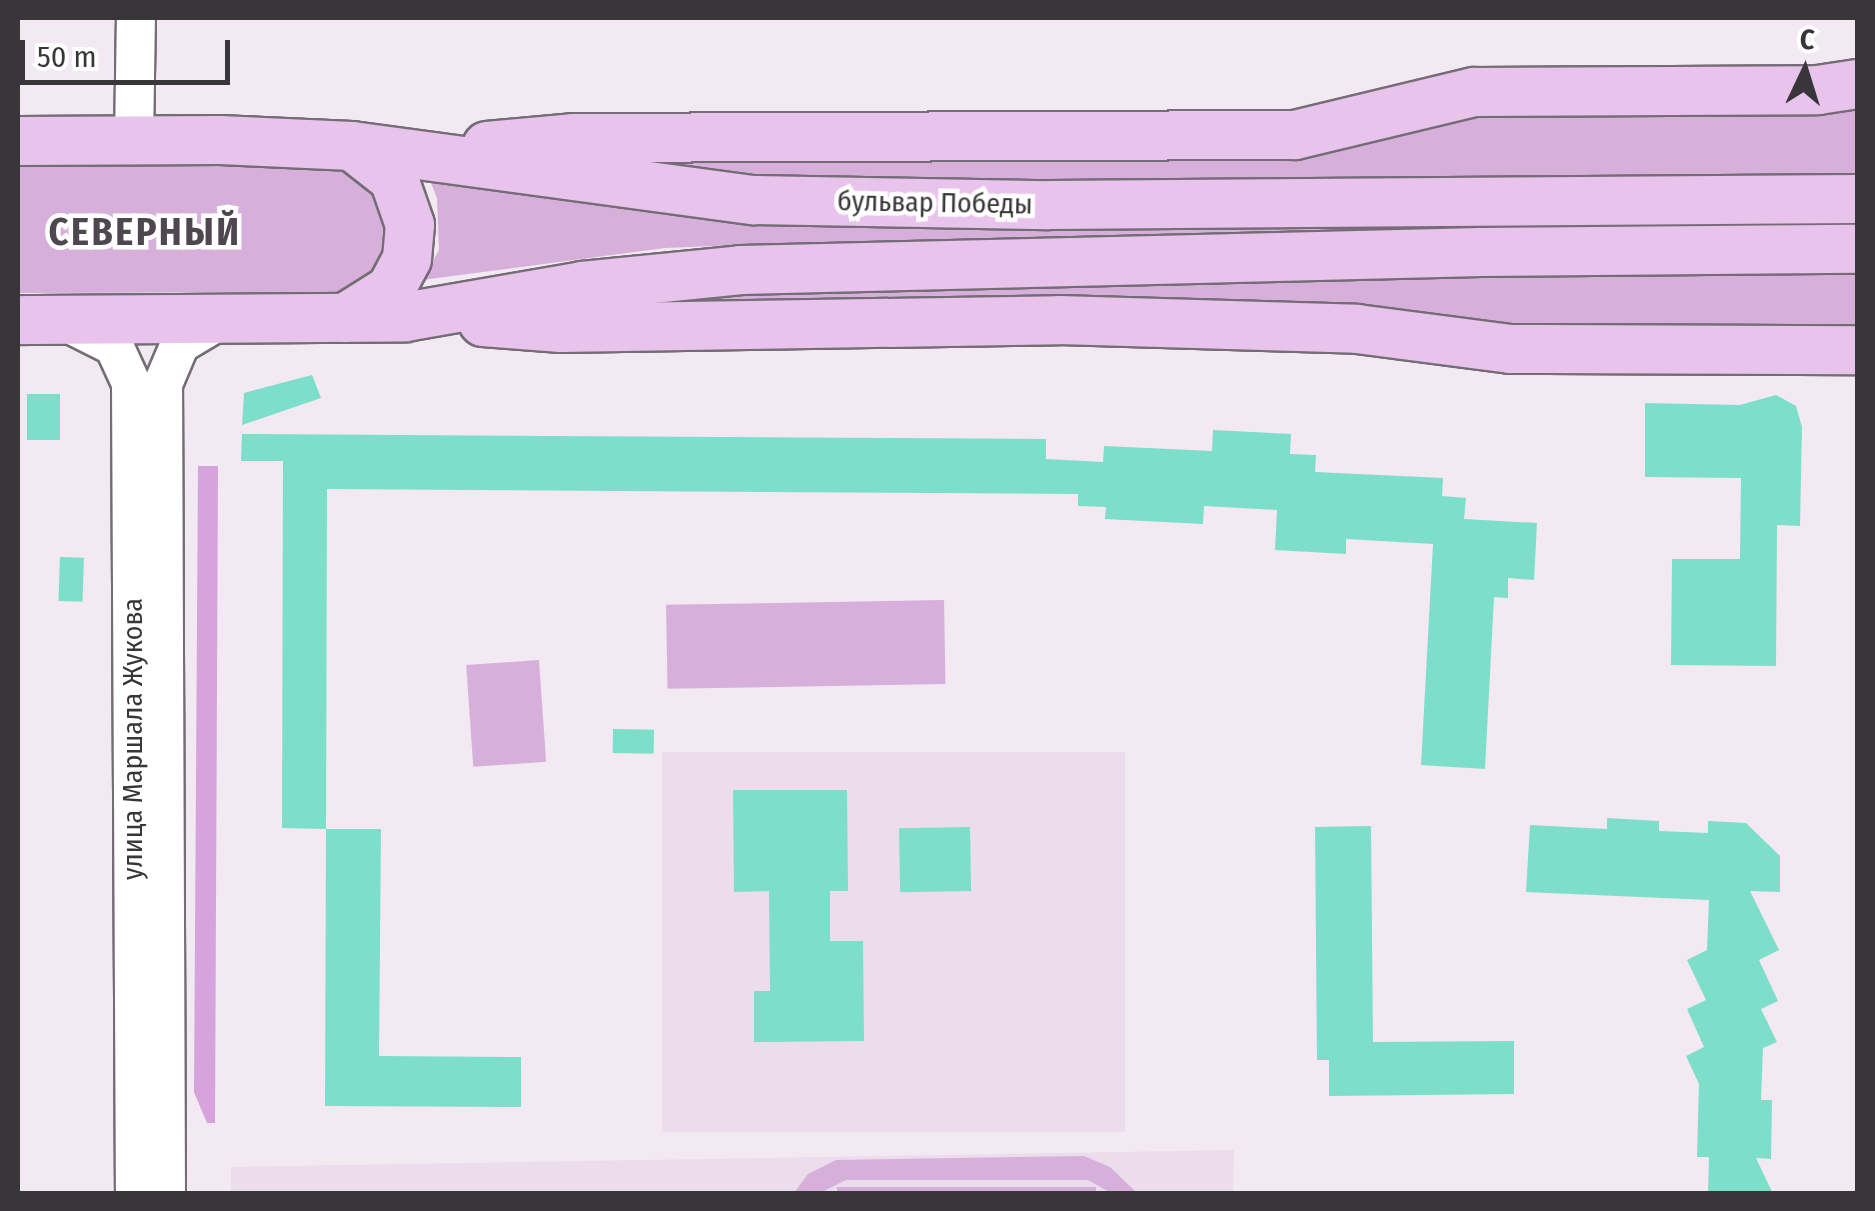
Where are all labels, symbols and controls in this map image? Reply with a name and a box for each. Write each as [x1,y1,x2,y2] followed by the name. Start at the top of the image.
[25,20,235,82] scale bar
[1755,20,1855,120] north arrow
[1799,23,1816,57] text: С
[37,39,97,75] text: 50 m
[837,184,1033,222] street label: бульвар Победы
[48,210,242,256] district label: СЕВЕРНЫЙ
[116,598,150,880] street label: улица Маршала Жукова

